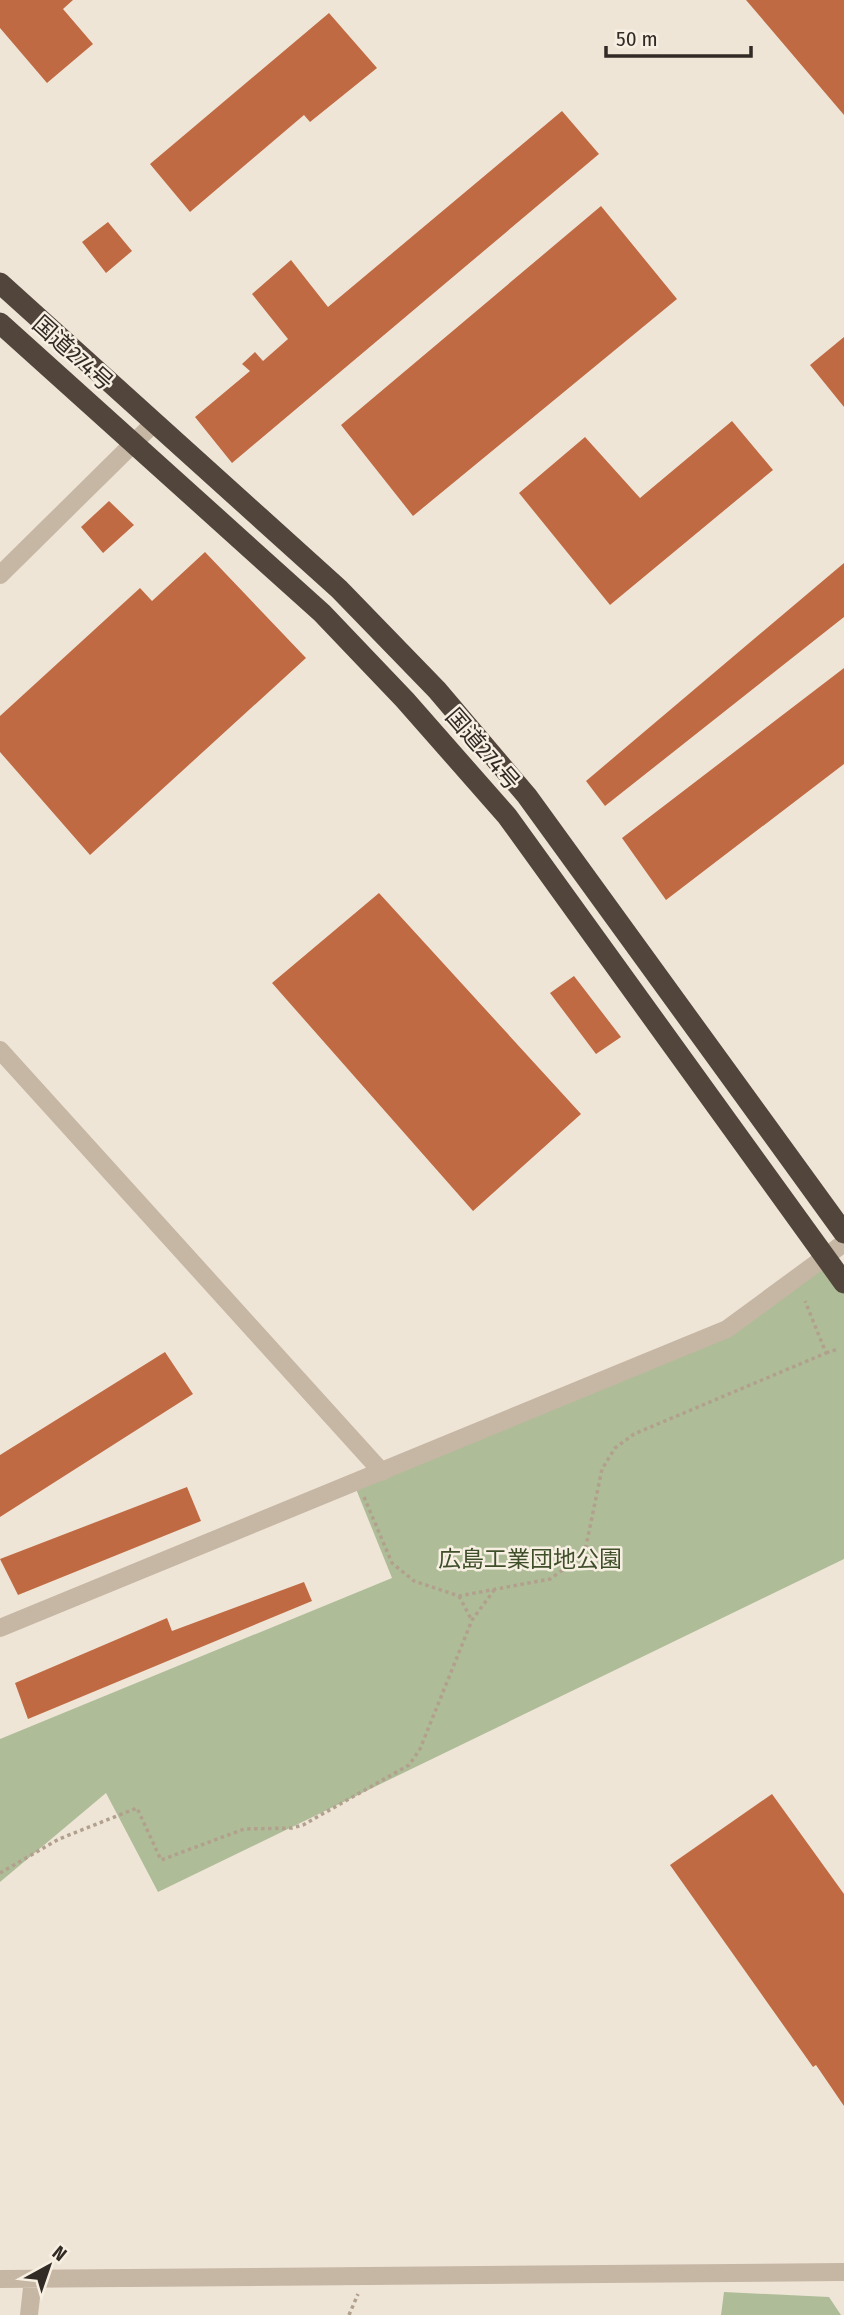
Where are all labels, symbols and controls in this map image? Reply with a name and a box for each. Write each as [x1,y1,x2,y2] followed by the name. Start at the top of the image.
[606,14,751,58] scale bar
[616,26,658,52] text: 50 m
[27,310,119,396] street label: 国道274号
[440,703,526,795] street label: 国道274号
[438,1545,622,1573] park label: 広島工業団地公園
[14,2231,84,2301] north arrow
[48,2241,71,2266] text: N

